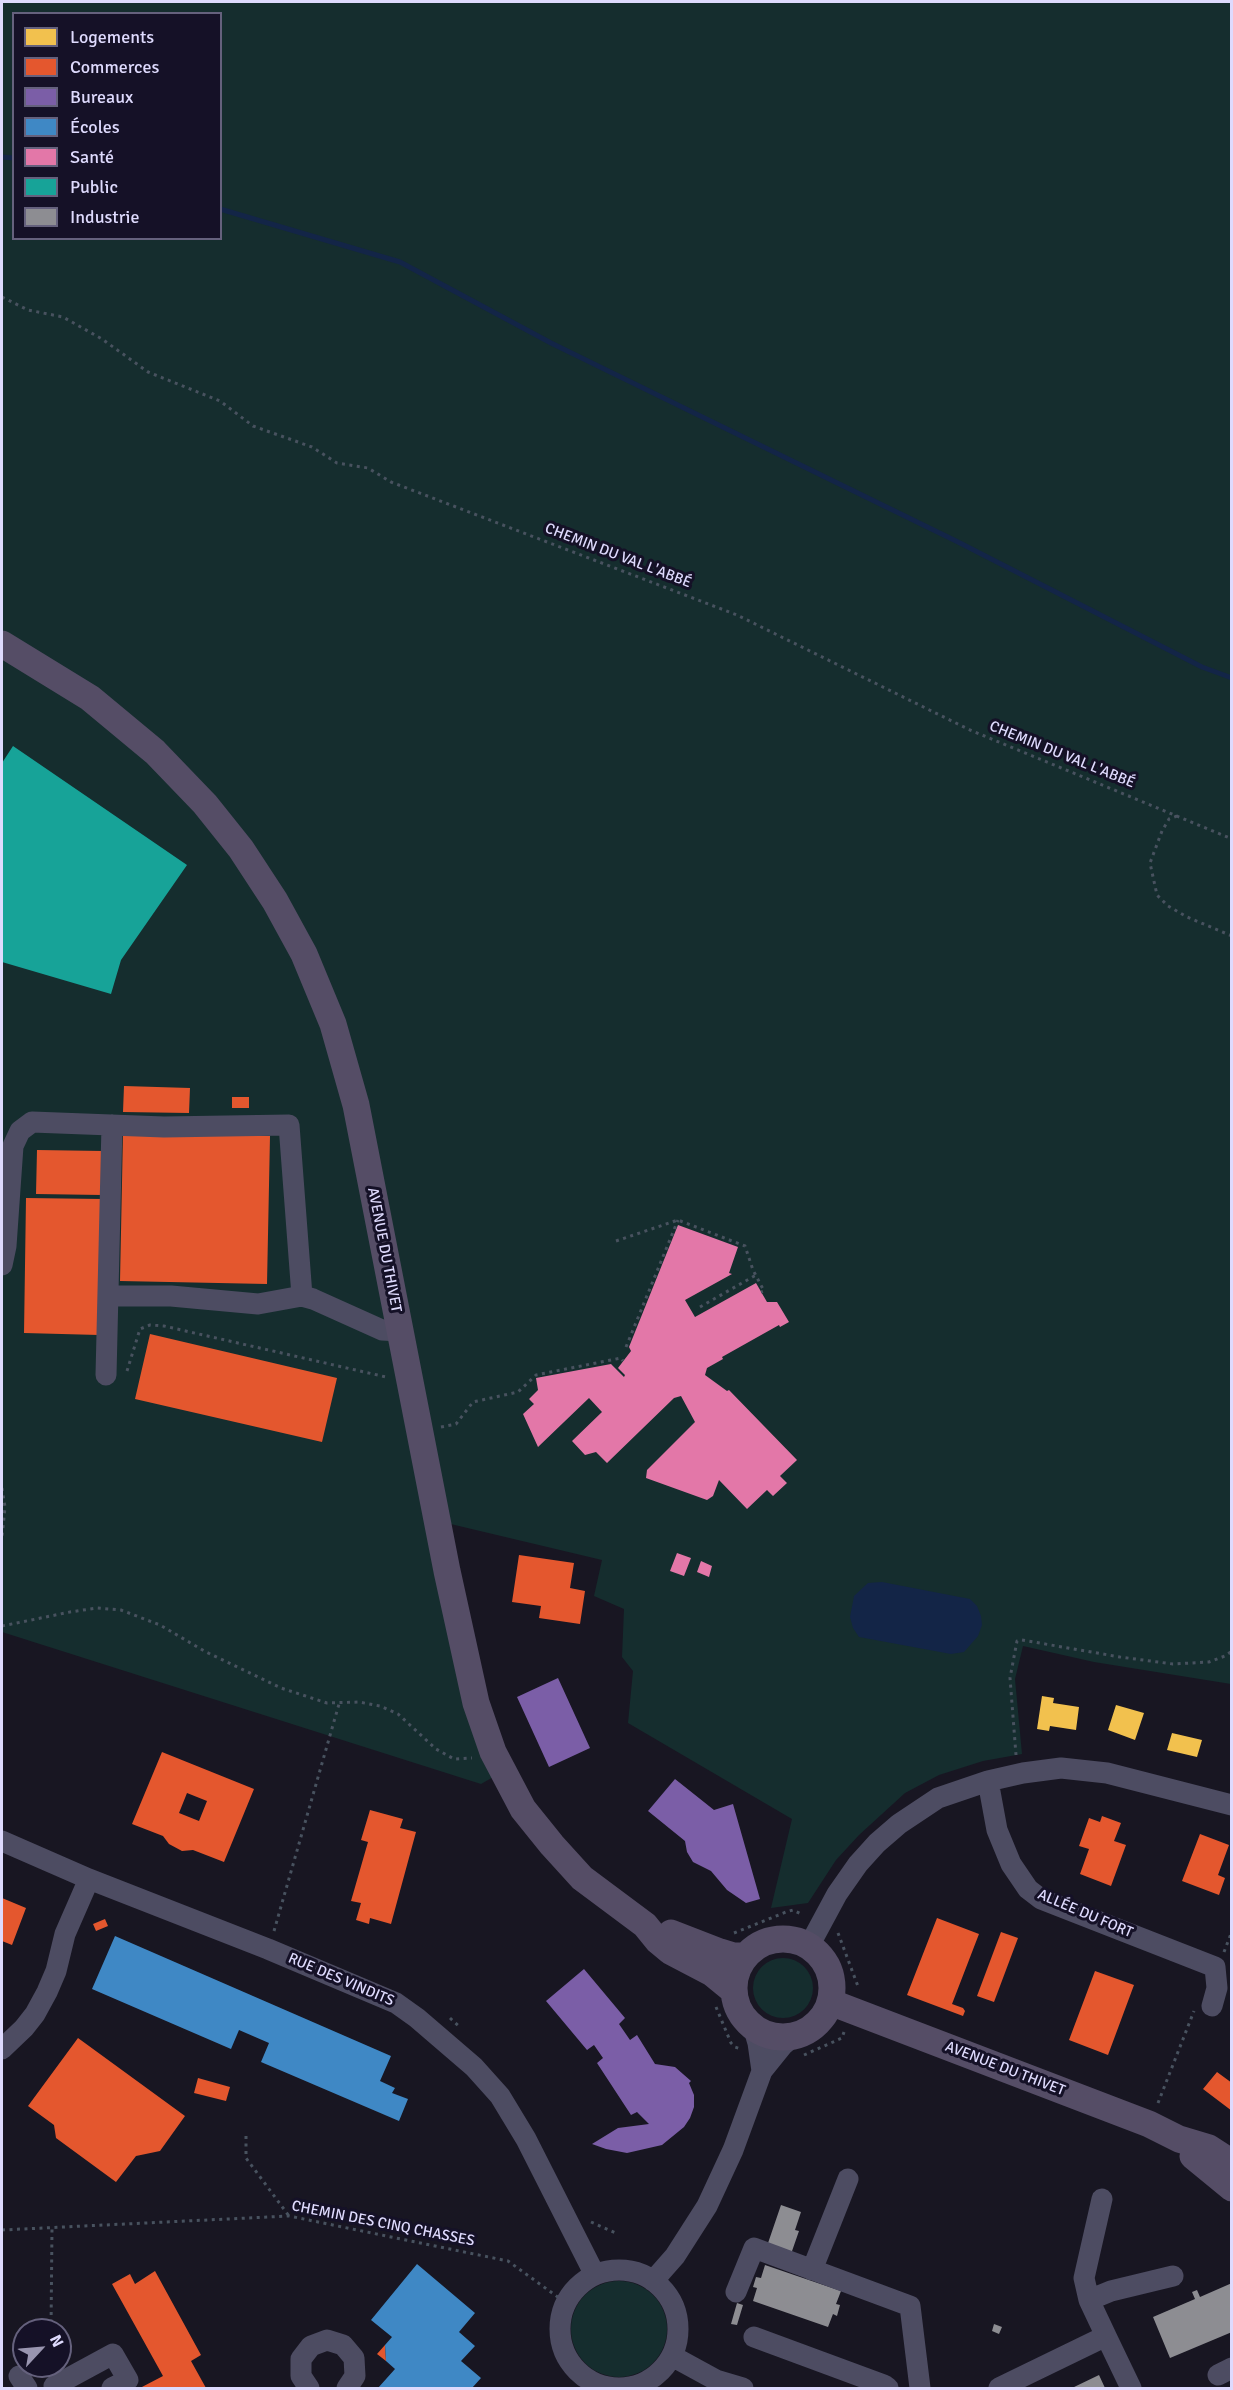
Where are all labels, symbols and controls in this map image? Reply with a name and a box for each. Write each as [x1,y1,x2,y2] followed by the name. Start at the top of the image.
[12,12,222,240] legend
[70,26,154,48] text: Logements
[70,56,159,78] text: Commerces
[70,86,133,108] text: Bureaux
[70,116,120,138] text: Écoles
[70,146,114,168] text: Santé
[70,176,118,198] text: Public
[70,206,140,228] text: Industrie
[542,520,694,592] street label: CHEMIN DU VAL L'ABBÉ
[987,718,1137,792] street label: CHEMIN DU VAL L'ABBÉ
[363,1186,405,1314] street label: AVENUE DU THIVET
[1035,1886,1135,1942] street label: ALLÉE DU FORT
[285,1950,397,2010] street label: RUE DES VINDITS
[943,2038,1067,2100] street label: AVENUE DU THIVET
[290,2197,476,2251] street label: CHEMIN DES CINQ CHASSES
[12,2318,72,2378] north arrow
[45,2332,68,2350] text: N

